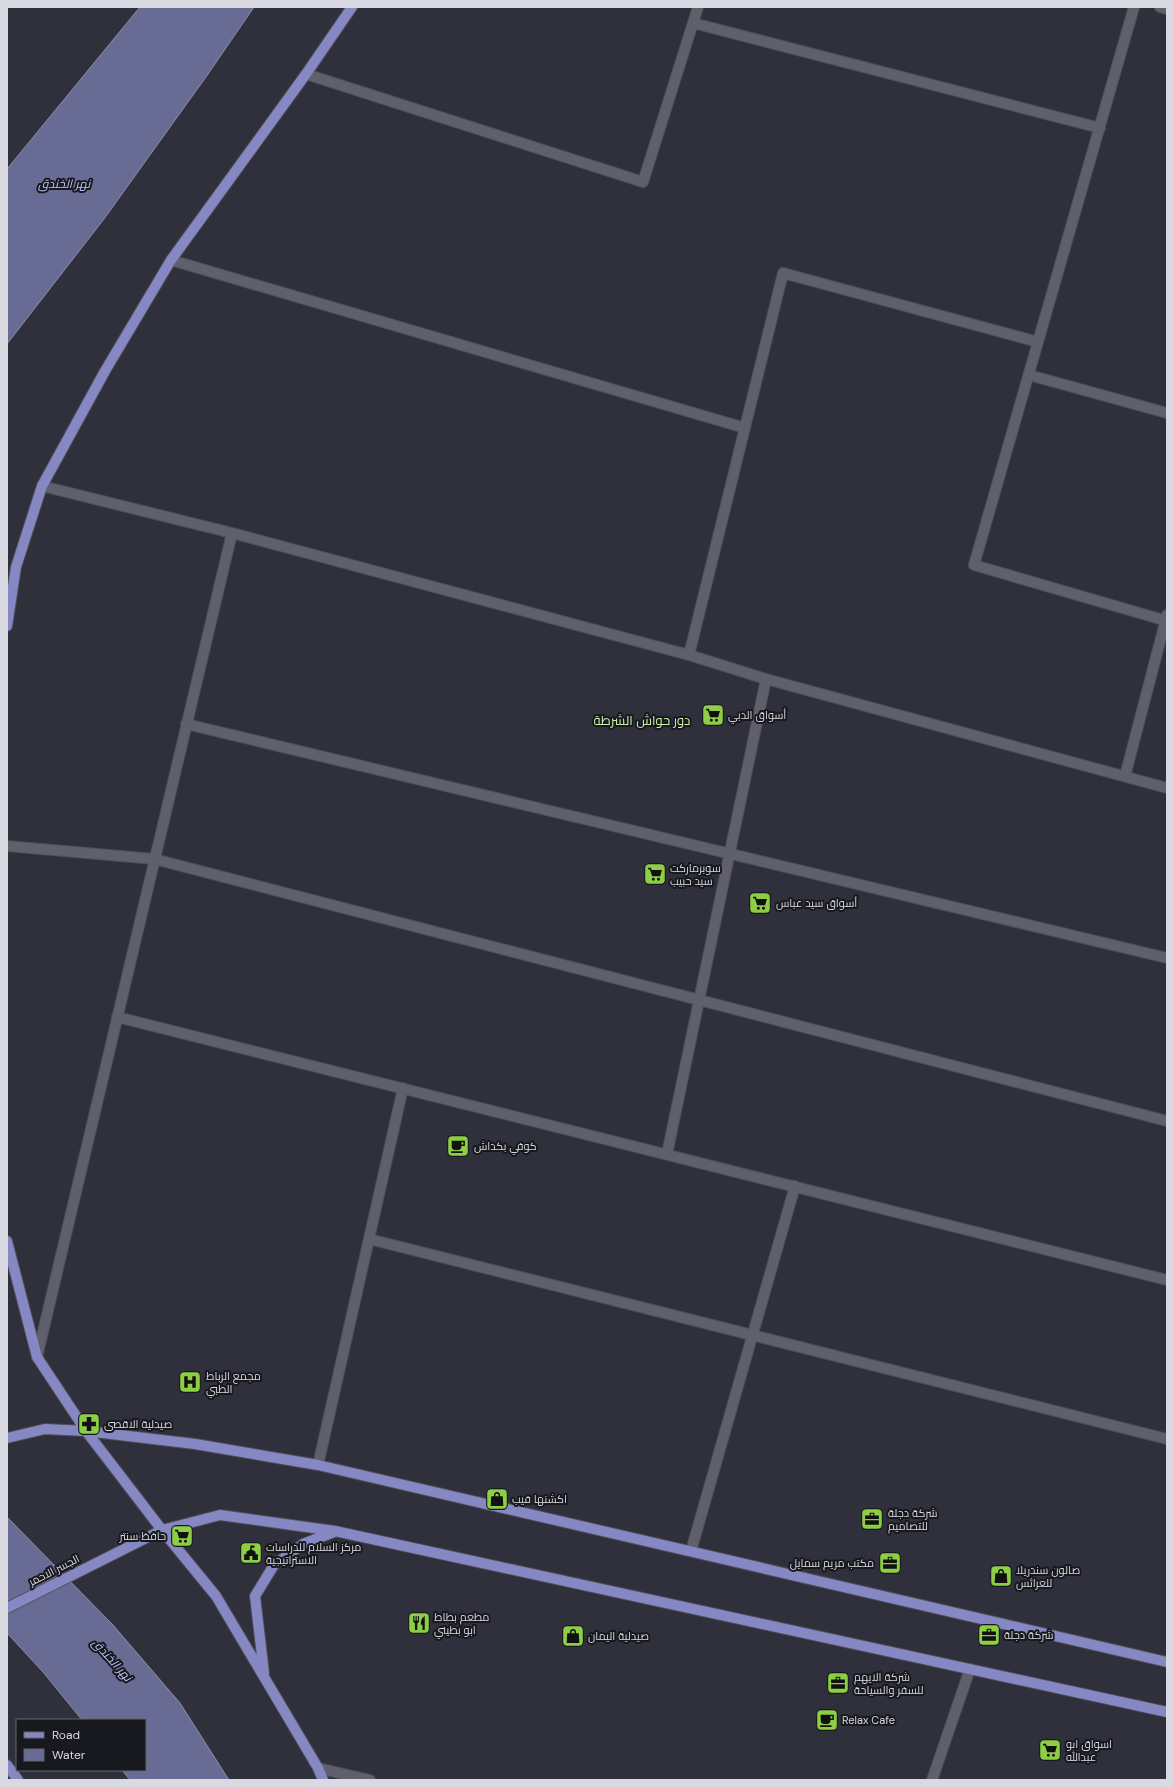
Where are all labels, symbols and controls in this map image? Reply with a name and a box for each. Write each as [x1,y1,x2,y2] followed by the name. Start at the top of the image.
[38,176,92,192] water label: نهر الخندق
[700,702,726,728] supermarket icon: أسواق الدبي
[728,708,786,724] place label: أسواق الدبي
[594,712,690,729] district label: دور حواش الشرطة
[642,861,668,887] supermarket icon: سوبرماركت سيد حبيب
[670,861,721,888] place label: سوبرماركت سيد حبيب
[747,890,773,916] supermarket icon: أسواق سيد عباس
[776,896,857,910] place label: أسواق سيد عباس
[445,1133,471,1159] cafe icon: كوفي بكداش
[474,1139,537,1155] place label: كوفي بكداش
[177,1369,203,1395] hospital icon: مجمع الرباط الطبي
[206,1369,261,1398] place label: مجمع الرباط الطبي
[76,1411,102,1437] pharmacy icon: صيدلية الاقصى
[104,1417,172,1431] place label: صيدلية الاقصى
[484,1486,510,1512] shop icon: اكشنها فيب
[512,1492,567,1506] place label: اكشنها فيب
[859,1506,885,1532] office icon: شركة دجلة للتصاميم
[888,1506,938,1534] place label: شركة دجلة للتصاميم
[169,1523,195,1549] supermarket icon: حافظ سنتر
[118,1529,166,1543] place label: حافظ سنتر
[238,1540,264,1566] public building icon: مركز السلام للدراسات الاستراتيجية
[266,1540,361,1567] place label: مركز السلام للدراسات الاستراتيجية
[877,1550,903,1576] office icon: مكتب مريم سمايل
[25,1551,82,1589] street label: الجسر الاحمر
[790,1556,874,1571] place label: مكتب مريم سمايل
[988,1563,1014,1589] shop icon: صالون سندريلا للعرائس
[1016,1563,1080,1590] place label: صالون سندريلا للعرائس
[406,1610,432,1636] restaurant icon: مطعم بطاط ابو بطيني
[434,1610,489,1639] place label: مطعم بطاط ابو بطيني
[976,1622,1002,1648] office icon: شركة دجلة
[560,1623,586,1649] shop icon: صيدلية اليمان
[1004,1628,1054,1642] place label: شركة دجلة
[588,1629,649,1643] place label: صيدلية اليمان
[89,1635,137,1686] water label: نهر الخندق
[825,1670,851,1696] office icon: شركة الايهم للسفر والسياحة
[854,1670,924,1697] place label: شركة الايهم للسفر والسياحة
[814,1707,840,1733] cafe icon: Relax Cafe
[842,1713,895,1727] place label: Relax Cafe
[16,1719,146,1771] legend
[52,1727,80,1743] text: Road
[1037,1737,1063,1763] supermarket icon: اسواق ابو عبدالله
[1066,1737,1112,1764] place label: اسواق ابو عبدالله
[52,1747,86,1763] text: Water

